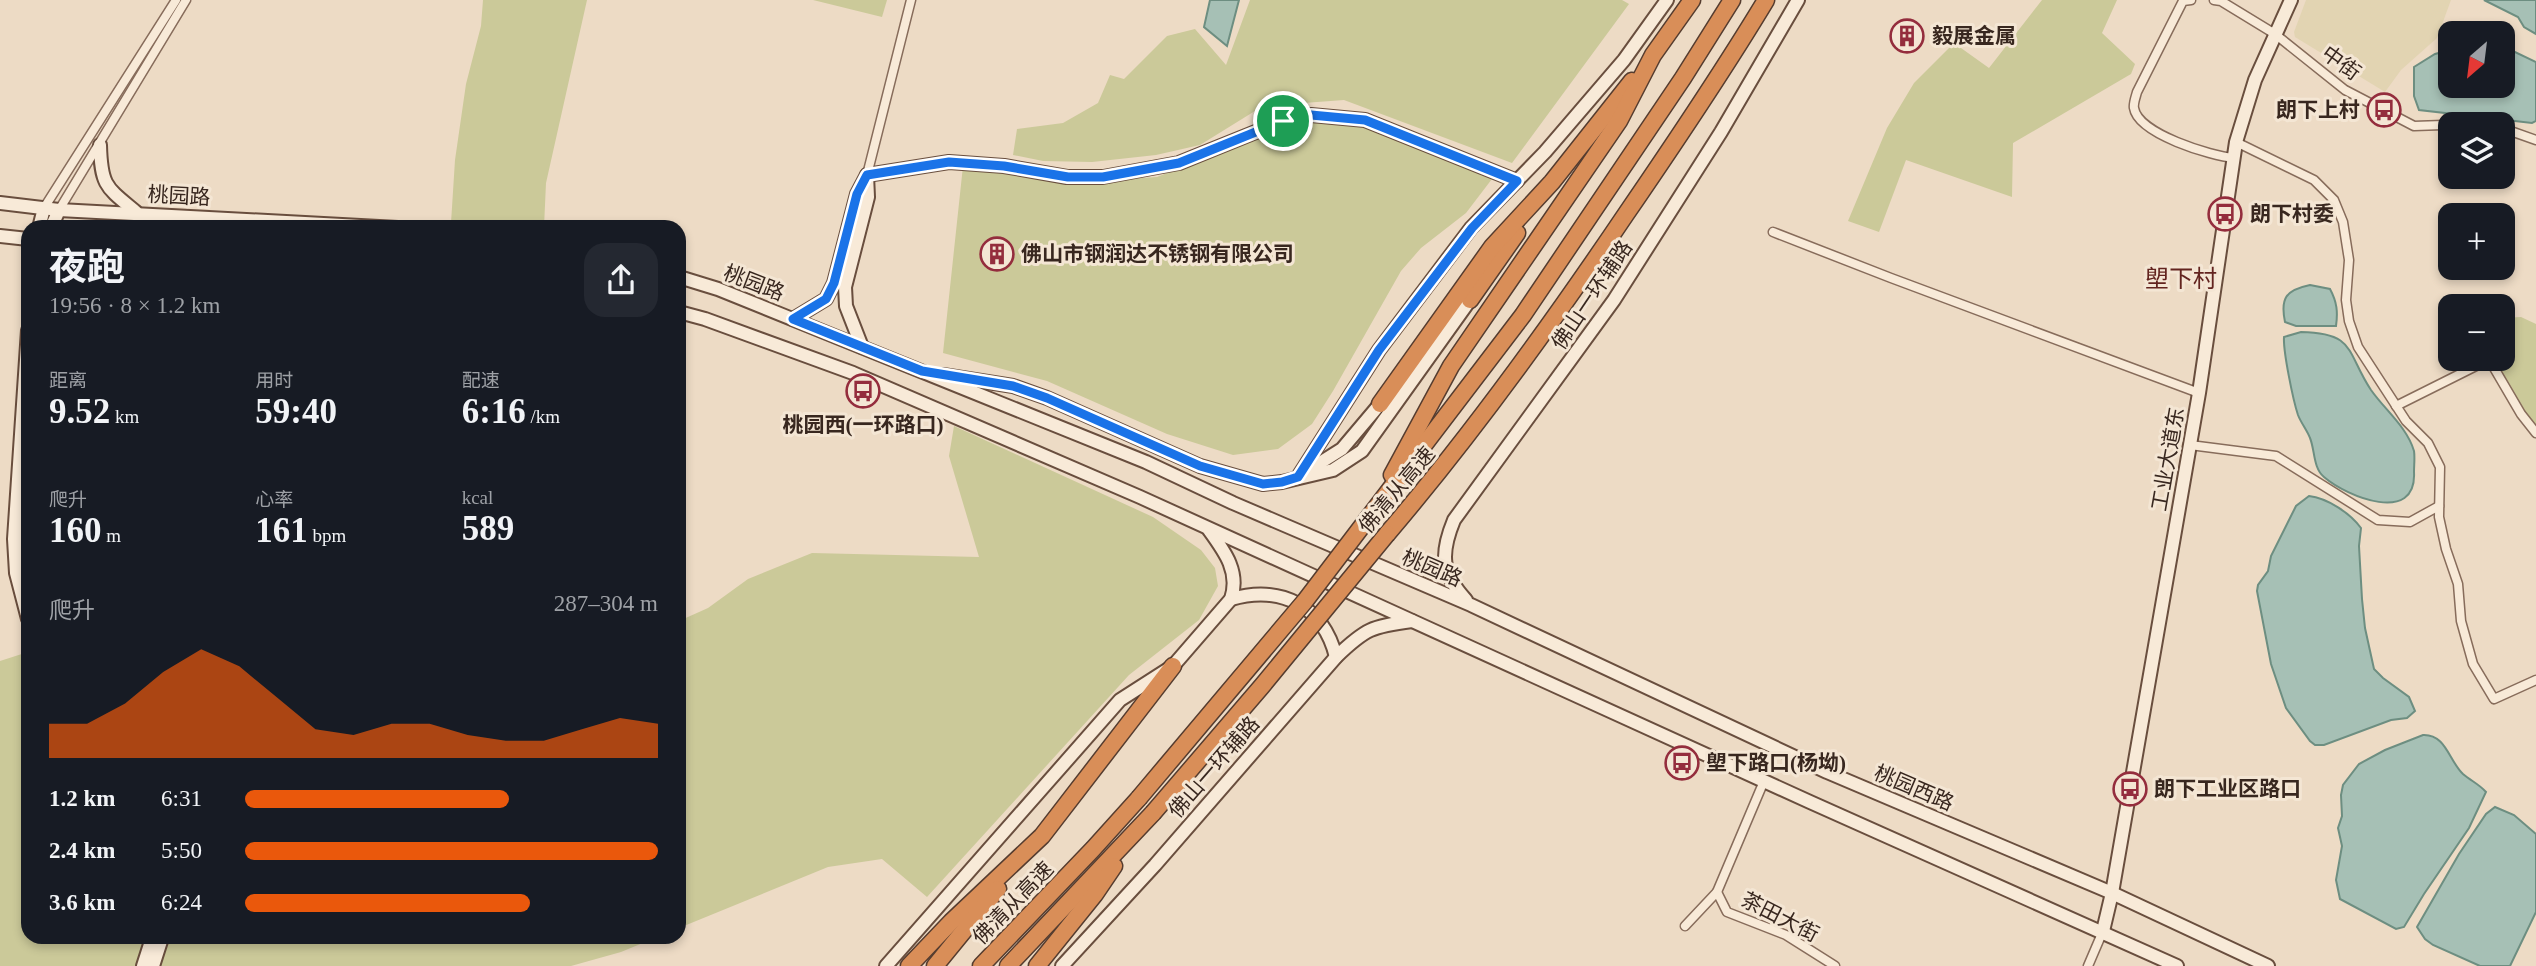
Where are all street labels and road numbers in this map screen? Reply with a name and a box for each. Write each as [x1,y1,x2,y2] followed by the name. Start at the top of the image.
[2317,41,2365,85] street label: 中街
[147,182,211,210] street label: 桃园路
[1547,236,1637,354] street label: 佛山一环辅路
[720,261,788,305] street label: 桃园路
[2147,405,2189,513] street label: 工业大道东
[1354,442,1440,538] street label: 佛清从高速
[1398,545,1466,591] street label: 桃园路
[1164,712,1264,822] street label: 佛山一环辅路
[1871,761,1957,815] street label: 桃园西路
[968,857,1058,949] street label: 佛清从高速
[1737,887,1823,947] street label: 茶田大街

